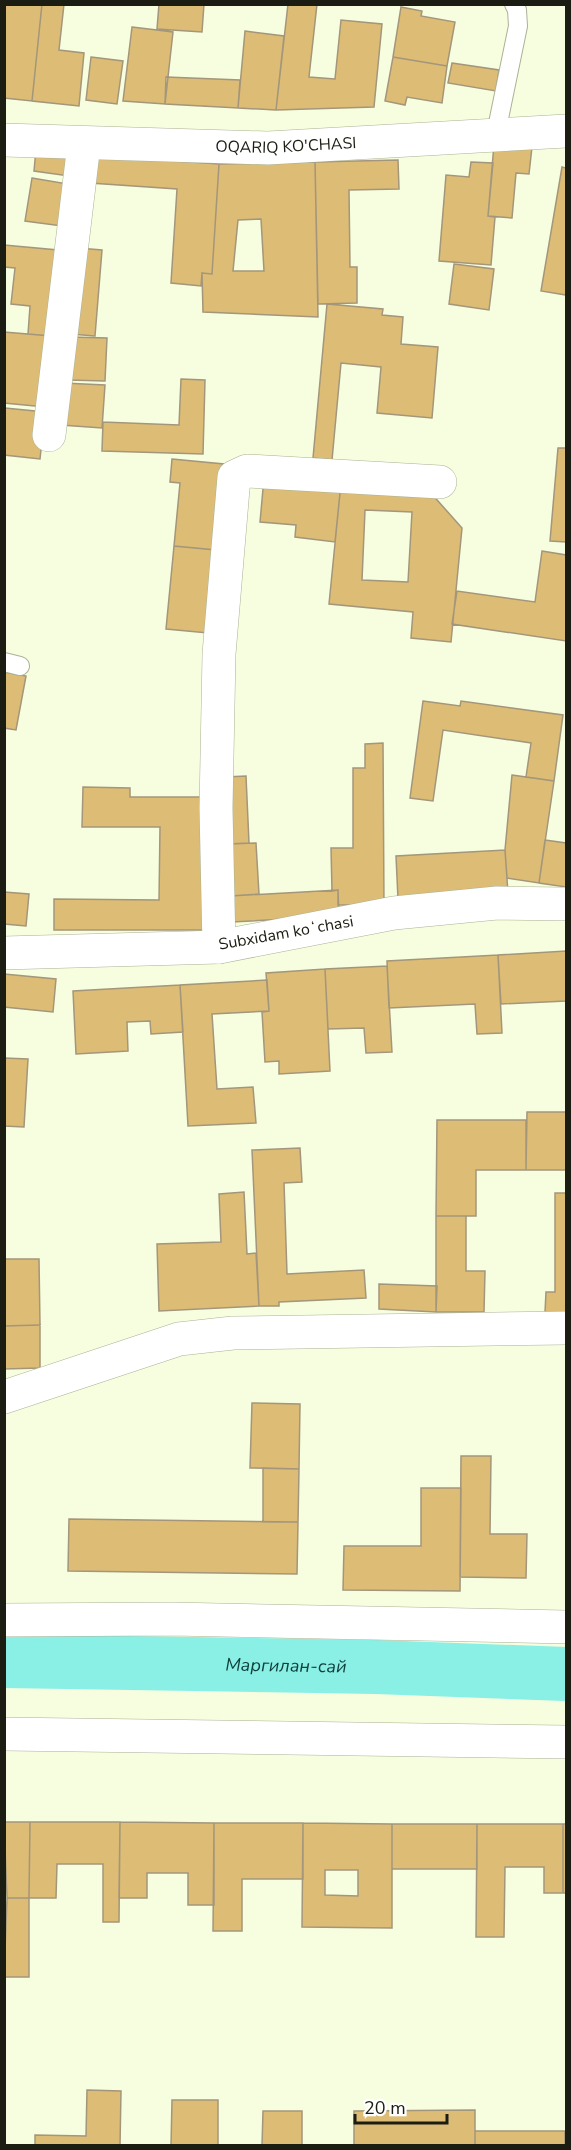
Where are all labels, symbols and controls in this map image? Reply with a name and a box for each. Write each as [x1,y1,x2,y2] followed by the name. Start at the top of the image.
[215,132,357,159] street label: OQARIQ KO'CHASI
[217,910,355,956] street label: Subxidam koʻchasi
[225,1653,347,1679] water label: Маргилан-сай
[355,2087,446,2125] scale bar
[364,2096,406,2120] text: 20 m

